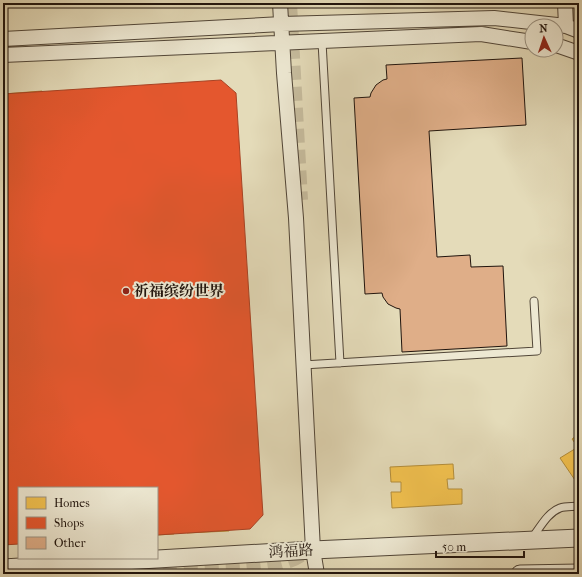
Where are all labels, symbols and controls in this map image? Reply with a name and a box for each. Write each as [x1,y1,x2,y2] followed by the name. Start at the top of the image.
[524,18,564,58] north arrow
[539,22,549,35] text: N
[134,282,224,300] place label: 祈福缤纷世界
[121,286,131,296] marker: 祈福缤纷世界
[18,487,158,559] legend
[54,496,90,510] text: Homes
[54,516,84,530] text: Shops
[436,533,524,559] scale bar
[54,536,86,550] text: Other
[442,540,466,554] text: 50 m
[268,541,314,561] street label: 鸿福路

